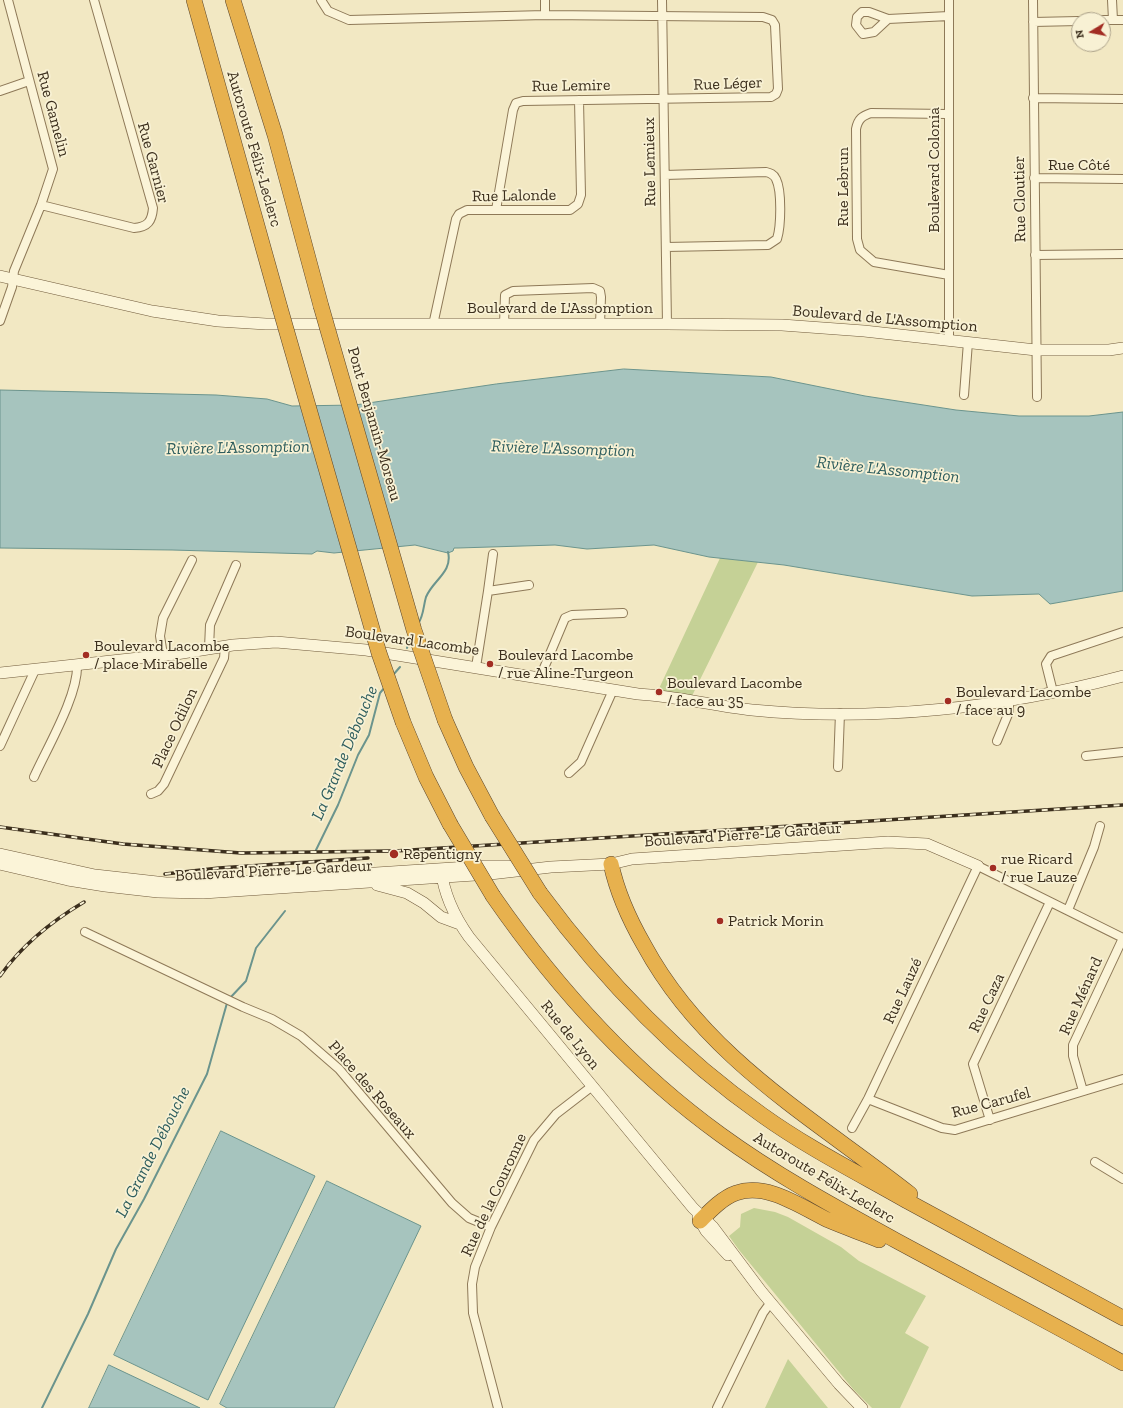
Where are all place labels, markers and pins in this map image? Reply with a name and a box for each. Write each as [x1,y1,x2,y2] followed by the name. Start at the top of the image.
[94,636,229,674] place label: Boulevard Lacombe / place Mirabelle
[498,645,633,683] place label: Boulevard Lacombe / rue Aline-Turgeon
[81,650,91,660] marker: Boulevard Lacombe / place Mirabelle
[485,659,495,669] marker: Boulevard Lacombe / rue Aline-Turgeon
[667,673,802,711] place label: Boulevard Lacombe / face au 35
[956,682,1091,720] place label: Boulevard Lacombe / face au 9
[654,687,664,697] marker: Boulevard Lacombe / face au 35
[943,696,953,706] marker: Boulevard Lacombe / face au 9
[403,844,482,864] place label: Repentigny
[388,848,400,860] marker: Repentigny
[1001,849,1077,887] place label: rue Ricard / rue Lauze
[988,863,998,873] marker: rue Ricard / rue Lauze
[728,911,824,931] place label: Patrick Morin
[715,916,725,926] marker: Patrick Morin

